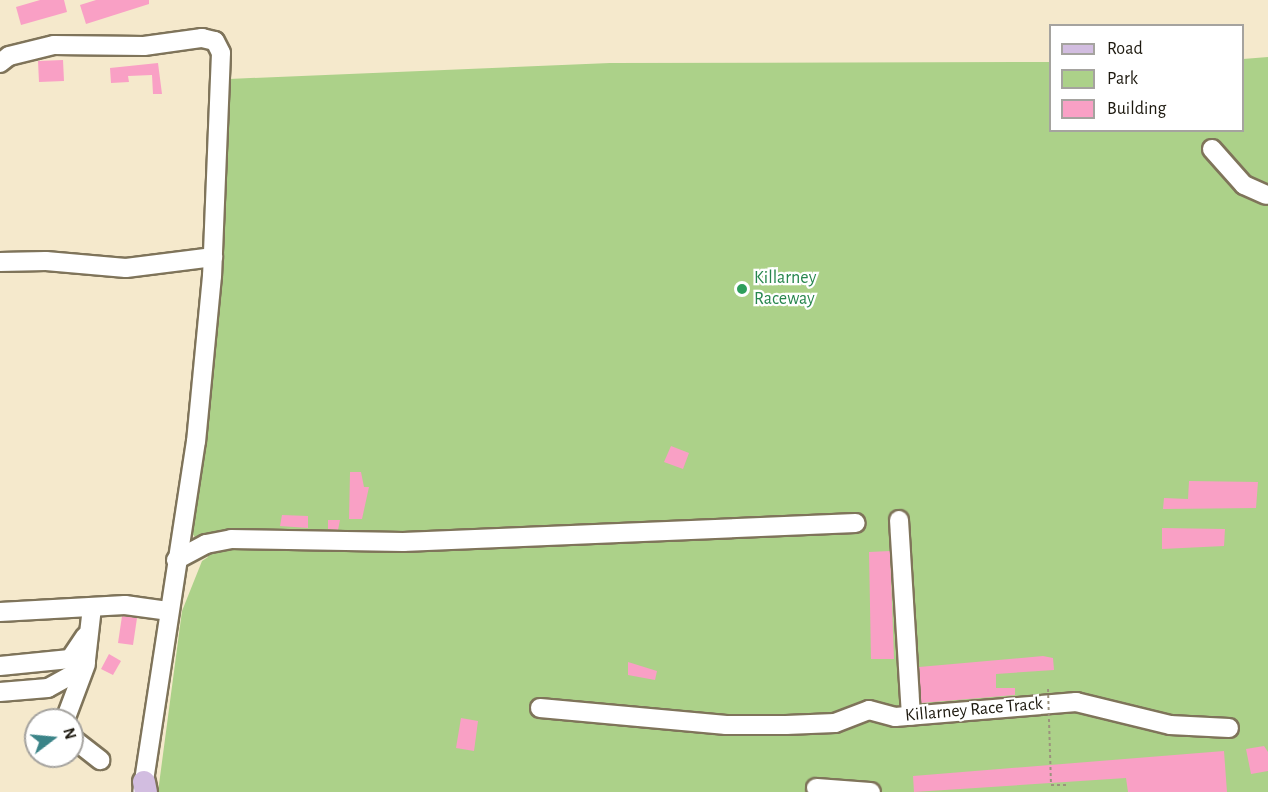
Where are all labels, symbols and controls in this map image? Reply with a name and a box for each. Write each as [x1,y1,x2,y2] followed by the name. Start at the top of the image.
[1049,24,1244,132] legend
[1107,40,1143,58] text: Road
[1107,70,1138,88] text: Park
[1107,100,1166,118] text: Building
[754,268,816,310] place label: Killarney Raceway
[735,282,749,296] marker: Killarney Raceway
[904,693,1044,727] street label: Killarney Race Track
[24,708,84,768] north arrow
[60,726,79,741] text: N

